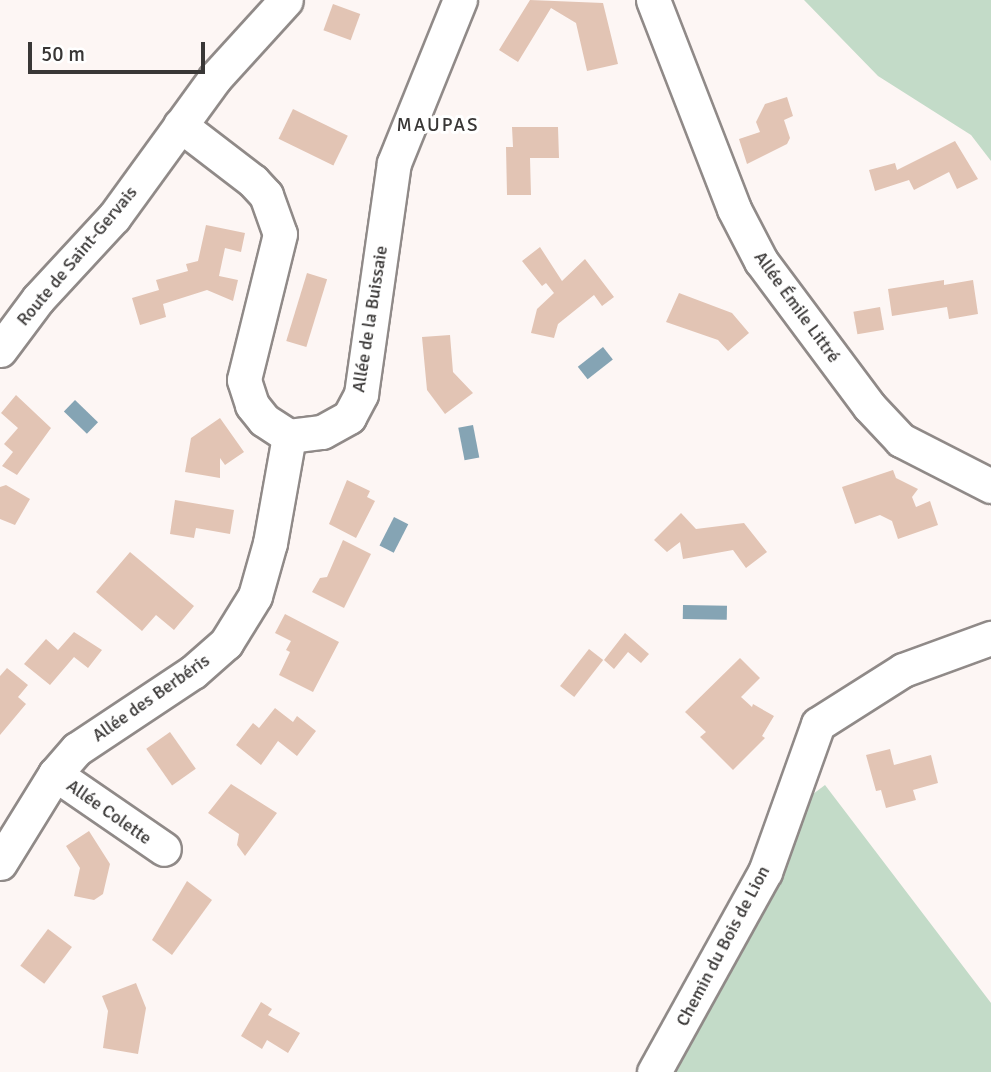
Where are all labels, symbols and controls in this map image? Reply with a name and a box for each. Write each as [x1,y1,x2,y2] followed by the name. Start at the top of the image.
[32,28,208,72] scale bar
[41,41,85,67] text: 50 m
[397,115,479,137] district label: MAUPAS
[12,182,142,330] street label: Route de Saint-Gervais
[348,244,392,394] street label: Allée de la Buissaie
[749,247,845,367] street label: Allée Émile Littré
[88,650,214,746] street label: Allée des Berbéris
[62,775,156,849] street label: Allée Colette
[672,862,774,1030] street label: Chemin du Bois de Lion

